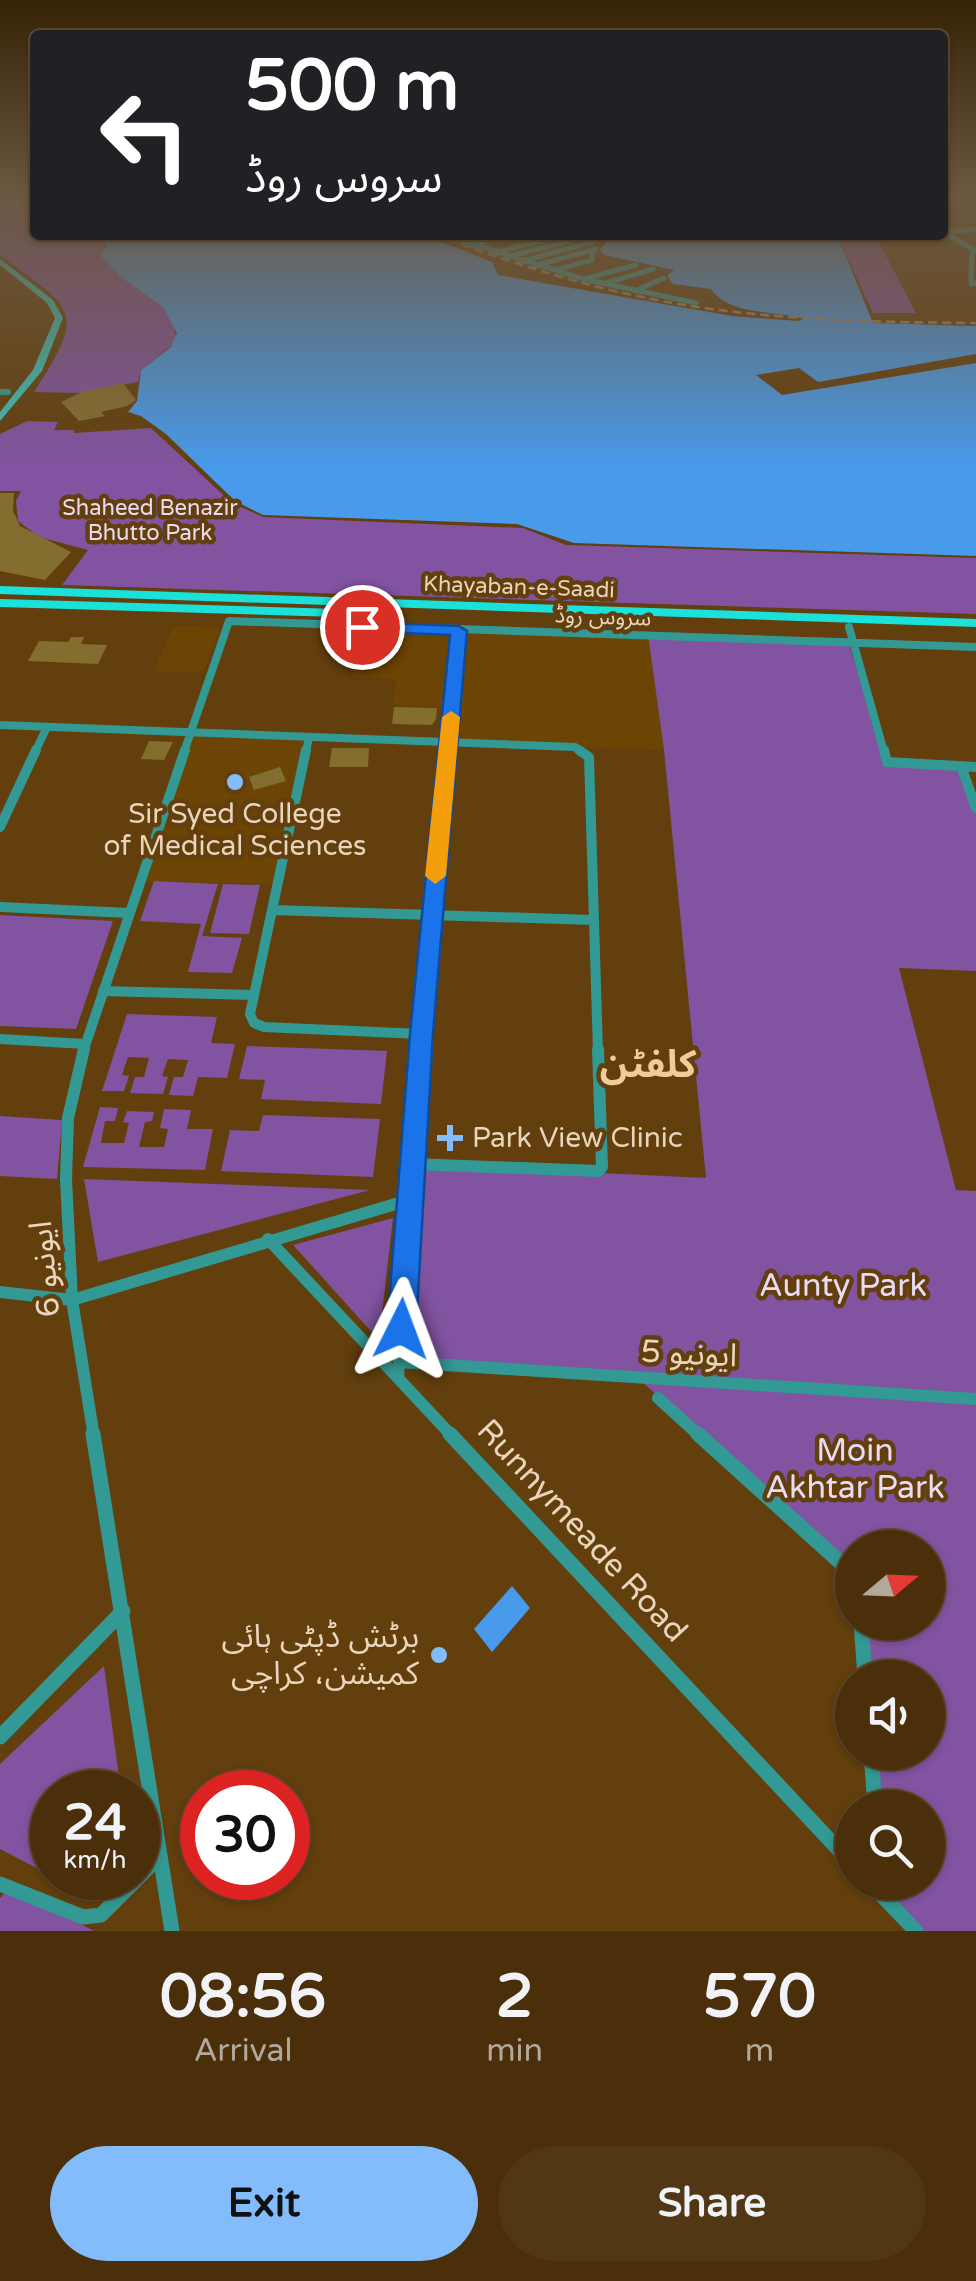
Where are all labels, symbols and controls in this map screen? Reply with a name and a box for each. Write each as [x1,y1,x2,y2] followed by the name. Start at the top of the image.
[245,45,459,129] text: 500 m
[80,70,210,200] icon: left
[245,151,442,205] text: سروس روڈ
[62,495,238,546] park label: Shaheed Benazir Bhutto Park
[423,571,615,603] street label: Khayaban-e-Saadi
[320,585,405,670] pin
[335,600,390,655] icon: arrive
[554,602,652,632] street label: سروس روڈ
[224,771,246,793] marker: Sir Syed College of Medical Sciences
[103,797,367,863] place label: Sir Syed College of Medical Sciences
[600,1042,697,1088] district label: کلفٹن
[472,1121,683,1155] place label: Park View Clinic
[437,1125,463,1151] marker: Park View Clinic
[22,1219,68,1319] street label: ایونیو 6
[759,1267,927,1305] park label: Aunty Park
[349,1277,453,1381] position arrow
[640,1333,738,1375] street label: ایونیو 5
[469,1412,695,1650] street label: Runnymeade Road
[765,1432,945,1507] park label: Moin Akhtar Park
[835,1530,945,1640] north arrow
[835,1530,945,1900] map controls
[221,1618,420,1693] place label: برٹش ڈپٹی ہائی کمیشن، کراچی
[428,1644,450,1666] marker: برٹش ڈپٹی ہائی کمیشن، کراچی
[835,1660,945,1770] button: sound
[180,1770,310,1900] speed limit sign: 30
[835,1790,945,1900] button: search
[64,1793,126,1853] text: 24
[64,1845,126,1875] text: km/h
[160,1961,326,2033] text: 08:56
[496,1961,533,2033] text: 2
[703,1961,816,2033] text: 570
[194,2032,293,2070] text: Arrival
[486,2032,543,2070] text: min
[745,2032,774,2070] text: m
[50,2146,478,2261] button: Exit
[498,2146,926,2261] button: Share

